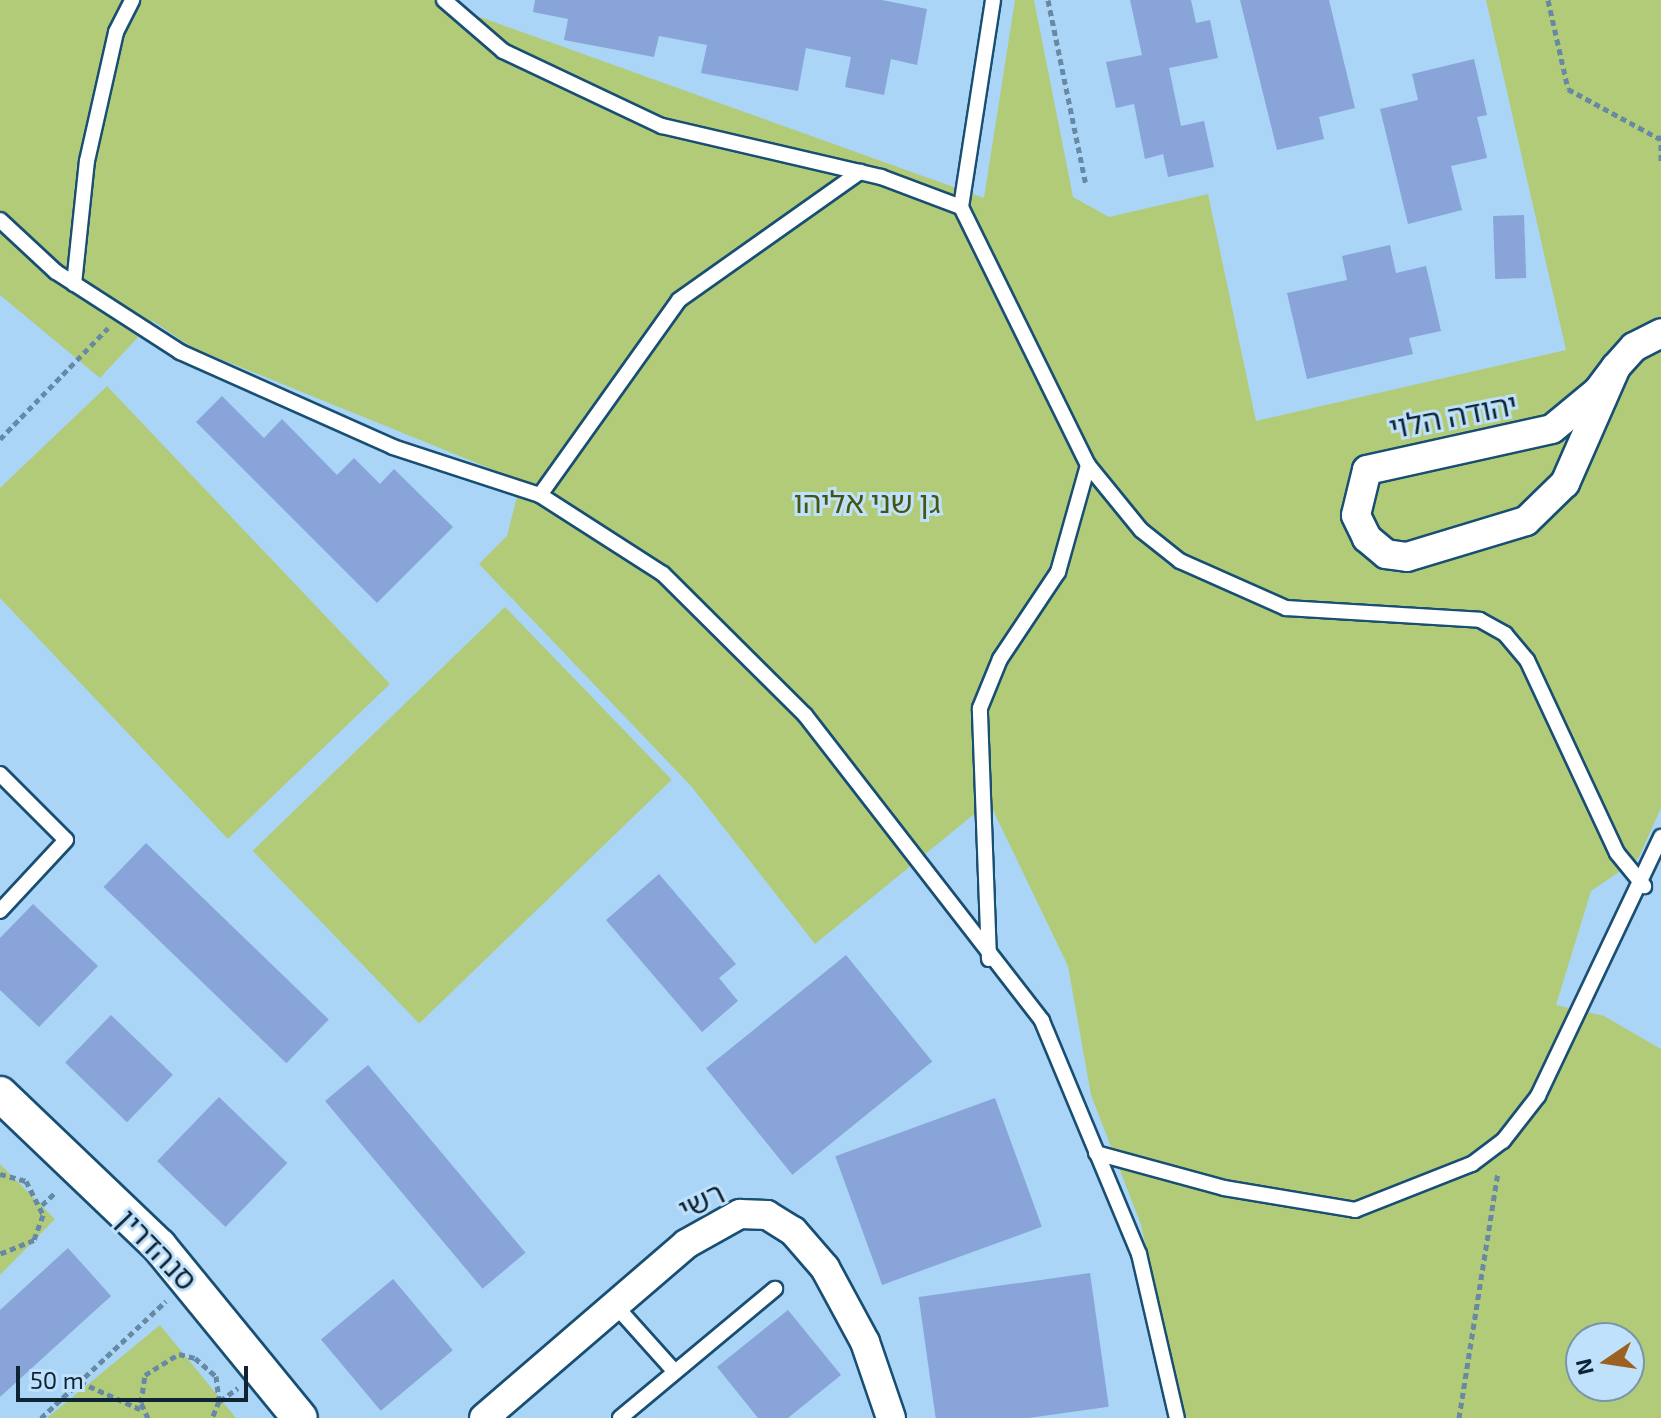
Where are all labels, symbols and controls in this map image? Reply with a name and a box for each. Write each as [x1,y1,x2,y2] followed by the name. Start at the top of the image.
[1386,385,1520,445] street label: יהודה הלוי
[794,483,940,519] park label: גן שני אליהו
[672,1174,730,1226] street label: רשי
[111,1201,205,1297] street label: סנהדרין
[1565,1322,1645,1402] north arrow
[20,1350,252,1400] scale bar
[1569,1356,1598,1378] text: N
[30,1365,84,1394] text: 50 m

